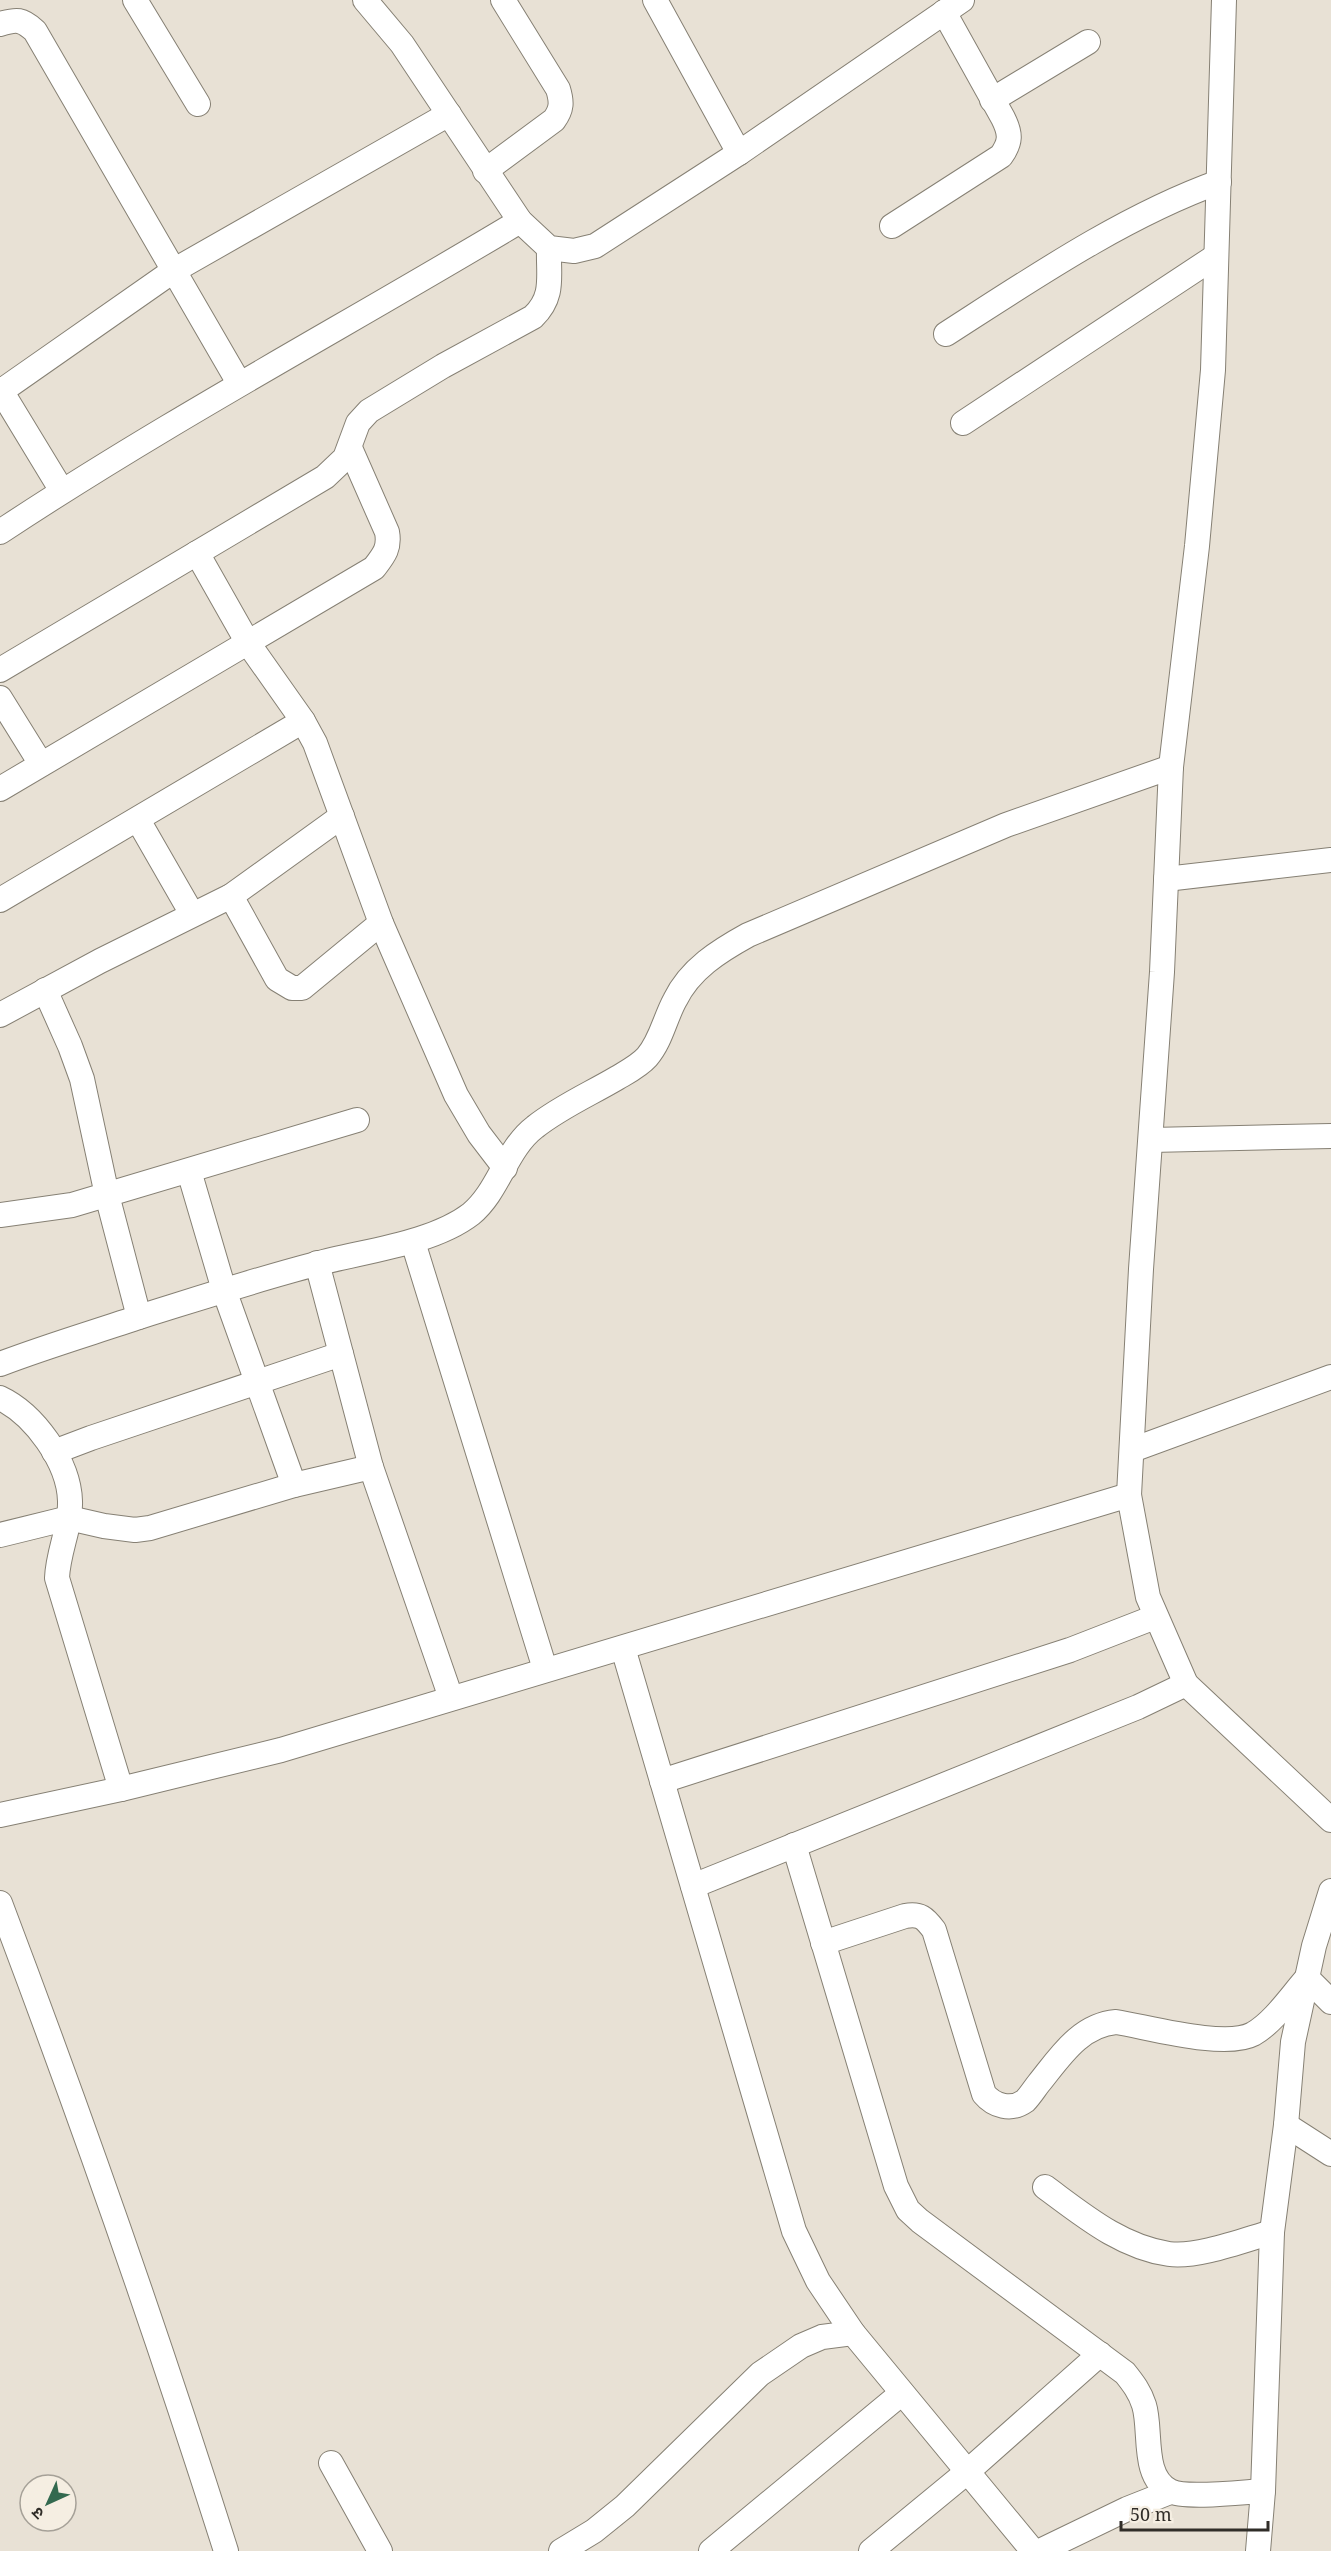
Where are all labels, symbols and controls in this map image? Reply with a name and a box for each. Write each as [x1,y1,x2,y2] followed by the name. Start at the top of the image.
[18,2473,78,2533] north arrow
[1121,2494,1268,2532] scale bar
[26,2502,48,2525] text: उ
[1130,2502,1172,2526] text: 50 m

